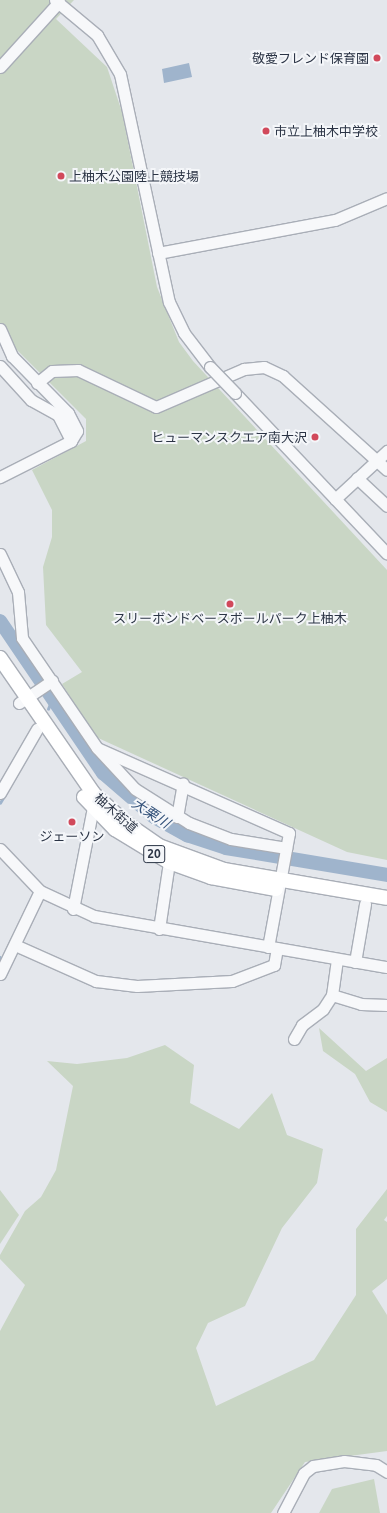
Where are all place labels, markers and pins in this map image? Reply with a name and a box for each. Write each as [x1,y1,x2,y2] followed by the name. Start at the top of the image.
[252,50,369,66] place label: 敬愛フレンド保育園
[372,53,382,63] marker: 敬愛フレンド保育園
[274,123,378,139] place label: 市立上柚木中学校
[261,126,271,136] marker: 市立上柚木中学校
[69,168,199,184] place label: 上柚木公園陸上競技場
[56,171,66,181] marker: 上柚木公園陸上競技場
[151,429,307,445] place label: ヒューマンスクエア南大沢
[310,432,320,442] marker: ヒューマンスクエア南大沢
[225,599,235,609] marker: スリーボンドベースボールパーク上柚木
[113,610,347,626] place label: スリーボンドベースボールパーク上柚木
[67,817,77,827] marker: ジェーソン
[40,828,104,844] place label: ジェーソン

